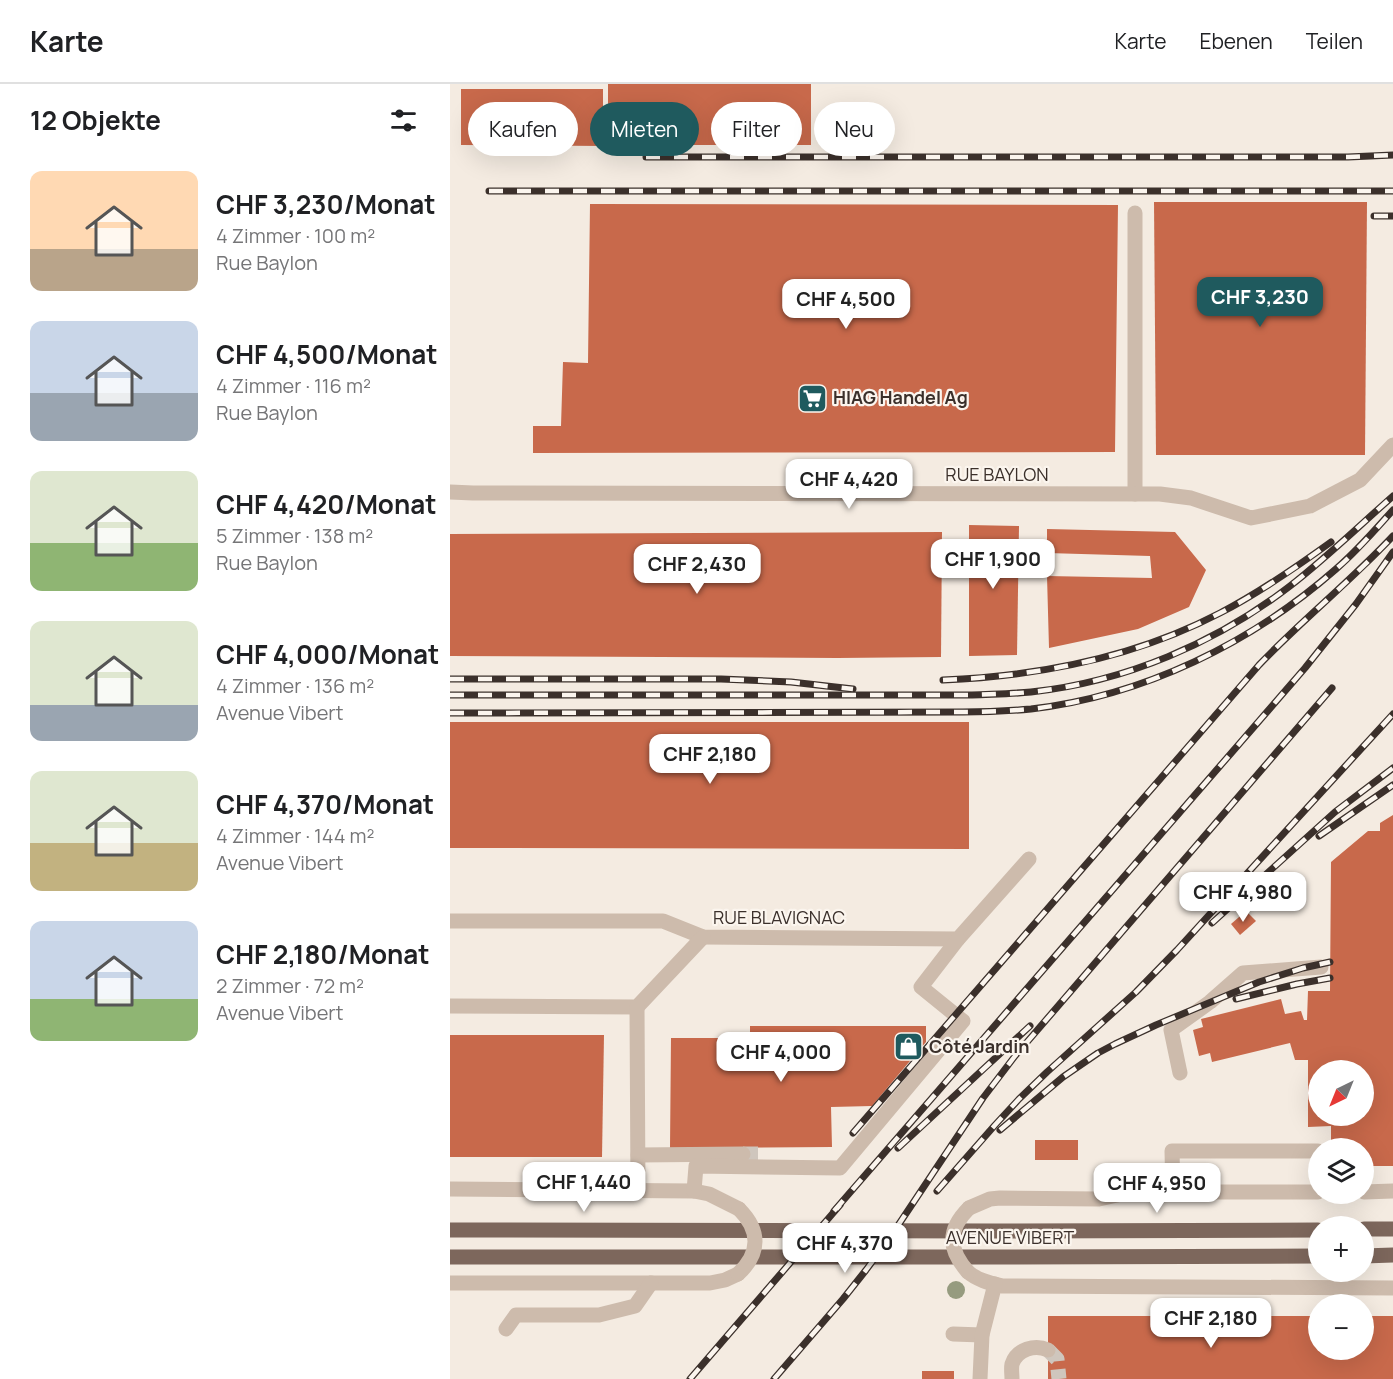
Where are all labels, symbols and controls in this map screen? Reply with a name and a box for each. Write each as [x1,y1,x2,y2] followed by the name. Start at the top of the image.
[30,22,104,60] text: Karte
[1114,27,1166,55] text: Karte
[1199,27,1273,55] text: Ebenen
[1306,27,1363,55] text: Teilen
[30,102,161,138] text: 12 Objekte
[468,102,578,156] chip: Kaufen
[590,102,699,156] chip: Mieten
[711,102,802,156] chip: Filter
[814,102,895,156] chip: Neu
[387,104,420,137] icon: filters
[216,186,436,222] text: CHF 3,230/Monat
[78,195,150,267] icon: home
[216,222,375,249] text: 4 Zimmer · 100 m²
[216,249,318,276] text: Rue Baylon
[1191,277,1329,328] pin: CHF 3,230
[777,279,915,330] pin: CHF 4,500
[1211,283,1309,310] text: CHF 3,230
[796,285,896,312] text: CHF 4,500
[216,336,437,372] text: CHF 4,500/Monat
[78,345,150,417] icon: home
[216,372,371,399] text: 4 Zimmer · 116 m²
[796,382,828,414] supermarket icon: HIAG Handel Ag
[833,385,968,409] place label: HIAG Handel Ag
[216,399,318,426] text: Rue Baylon
[780,459,918,510] pin: CHF 4,420
[945,462,1049,486] street label: RUE BAYLON
[800,465,898,492] text: CHF 4,420
[216,486,436,522] text: CHF 4,420/Monat
[78,495,150,567] icon: home
[216,522,373,549] text: 5 Zimmer · 138 m²
[924,539,1062,590] pin: CHF 1,900
[628,544,766,595] pin: CHF 2,430
[945,545,1041,572] text: CHF 1,900
[216,549,318,576] text: Rue Baylon
[648,550,746,577] text: CHF 2,430
[216,636,439,672] text: CHF 4,000/Monat
[78,645,150,717] icon: home
[216,672,374,699] text: 4 Zimmer · 136 m²
[216,699,344,726] text: Avenue Vibert
[641,734,779,785] pin: CHF 2,180
[663,740,757,767] text: CHF 2,180
[216,786,434,822] text: CHF 4,370/Monat
[78,795,150,867] icon: home
[216,822,375,849] text: 4 Zimmer · 144 m²
[216,849,344,876] text: Avenue Vibert
[1174,872,1312,923] pin: CHF 4,980
[1193,878,1293,905] text: CHF 4,980
[713,905,845,929] street label: RUE BLAVIGNAC
[216,936,430,972] text: CHF 2,180/Monat
[78,945,150,1017] icon: home
[216,972,364,999] text: 2 Zimmer · 72 m²
[216,999,344,1026] text: Avenue Vibert
[892,1031,924,1063] shop icon: Côté Jardin
[712,1032,850,1083] pin: CHF 4,000
[929,1034,1029,1058] place label: Côté Jardin
[731,1038,832,1065] text: CHF 4,000
[1308,1060,1374,1126] north arrow
[1308,1060,1374,1360] map controls
[1308,1138,1374,1204] button: layers
[515,1162,653,1213] pin: CHF 1,440
[1088,1163,1226,1214] pin: CHF 4,950
[537,1168,631,1195] text: CHF 1,440
[1108,1169,1206,1196] text: CHF 4,950
[1308,1216,1374,1282] button: +
[776,1223,914,1274] pin: CHF 4,370
[946,1225,1075,1249] street label: AVENUE VIBERT
[797,1229,893,1256] text: CHF 4,370
[1308,1294,1374,1360] button: −
[1142,1298,1280,1349] pin: CHF 2,180
[1164,1304,1258,1331] text: CHF 2,180

